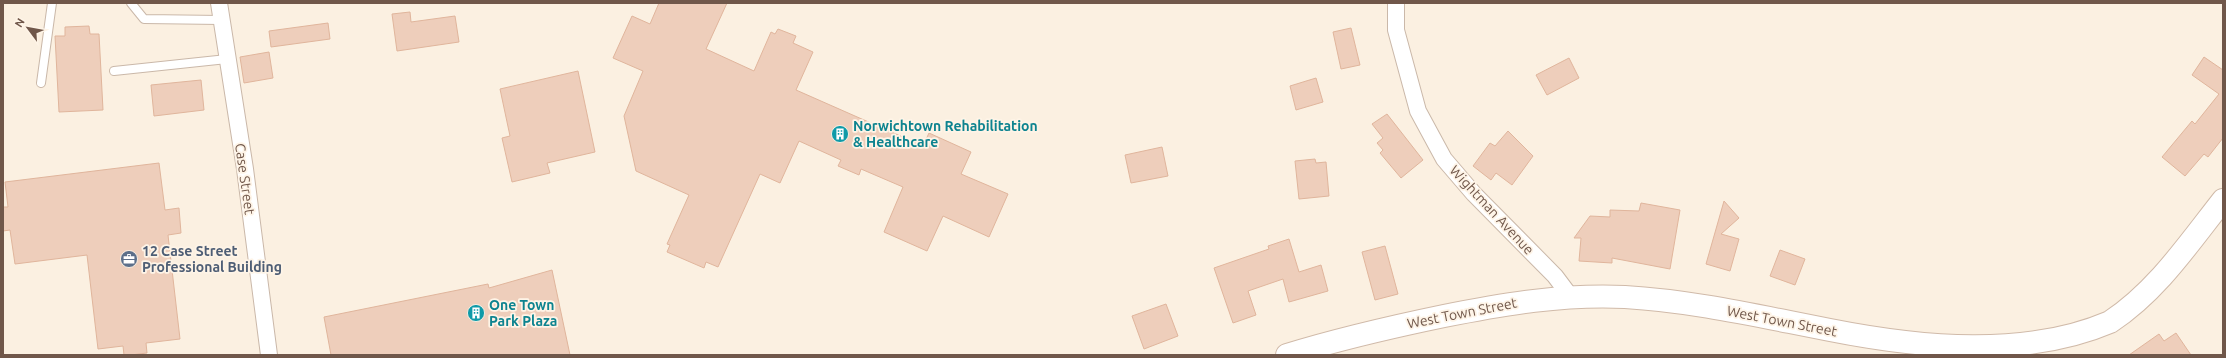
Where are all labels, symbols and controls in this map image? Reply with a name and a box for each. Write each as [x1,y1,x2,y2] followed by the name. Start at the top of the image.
[8,8,48,48] north arrow
[12,16,27,29] text: N
[853,118,1038,150] place label: Norwichtown Rehabilitation & Healthcare
[830,124,850,144] building icon: Norwichtown Rehabilitation & Healthcare
[232,142,258,216] street label: Case Street
[1447,162,1537,258] street label: Wightman Avenue
[142,243,282,275] place label: 12 Case Street Professional Building
[119,249,139,269] office icon: 12 Case Street Professional Building
[1406,294,1519,332] street label: West Town Street
[489,297,557,329] place label: One Town Park Plaza
[1726,302,1839,340] street label: West Town Street
[466,303,486,323] building icon: One Town Park Plaza

